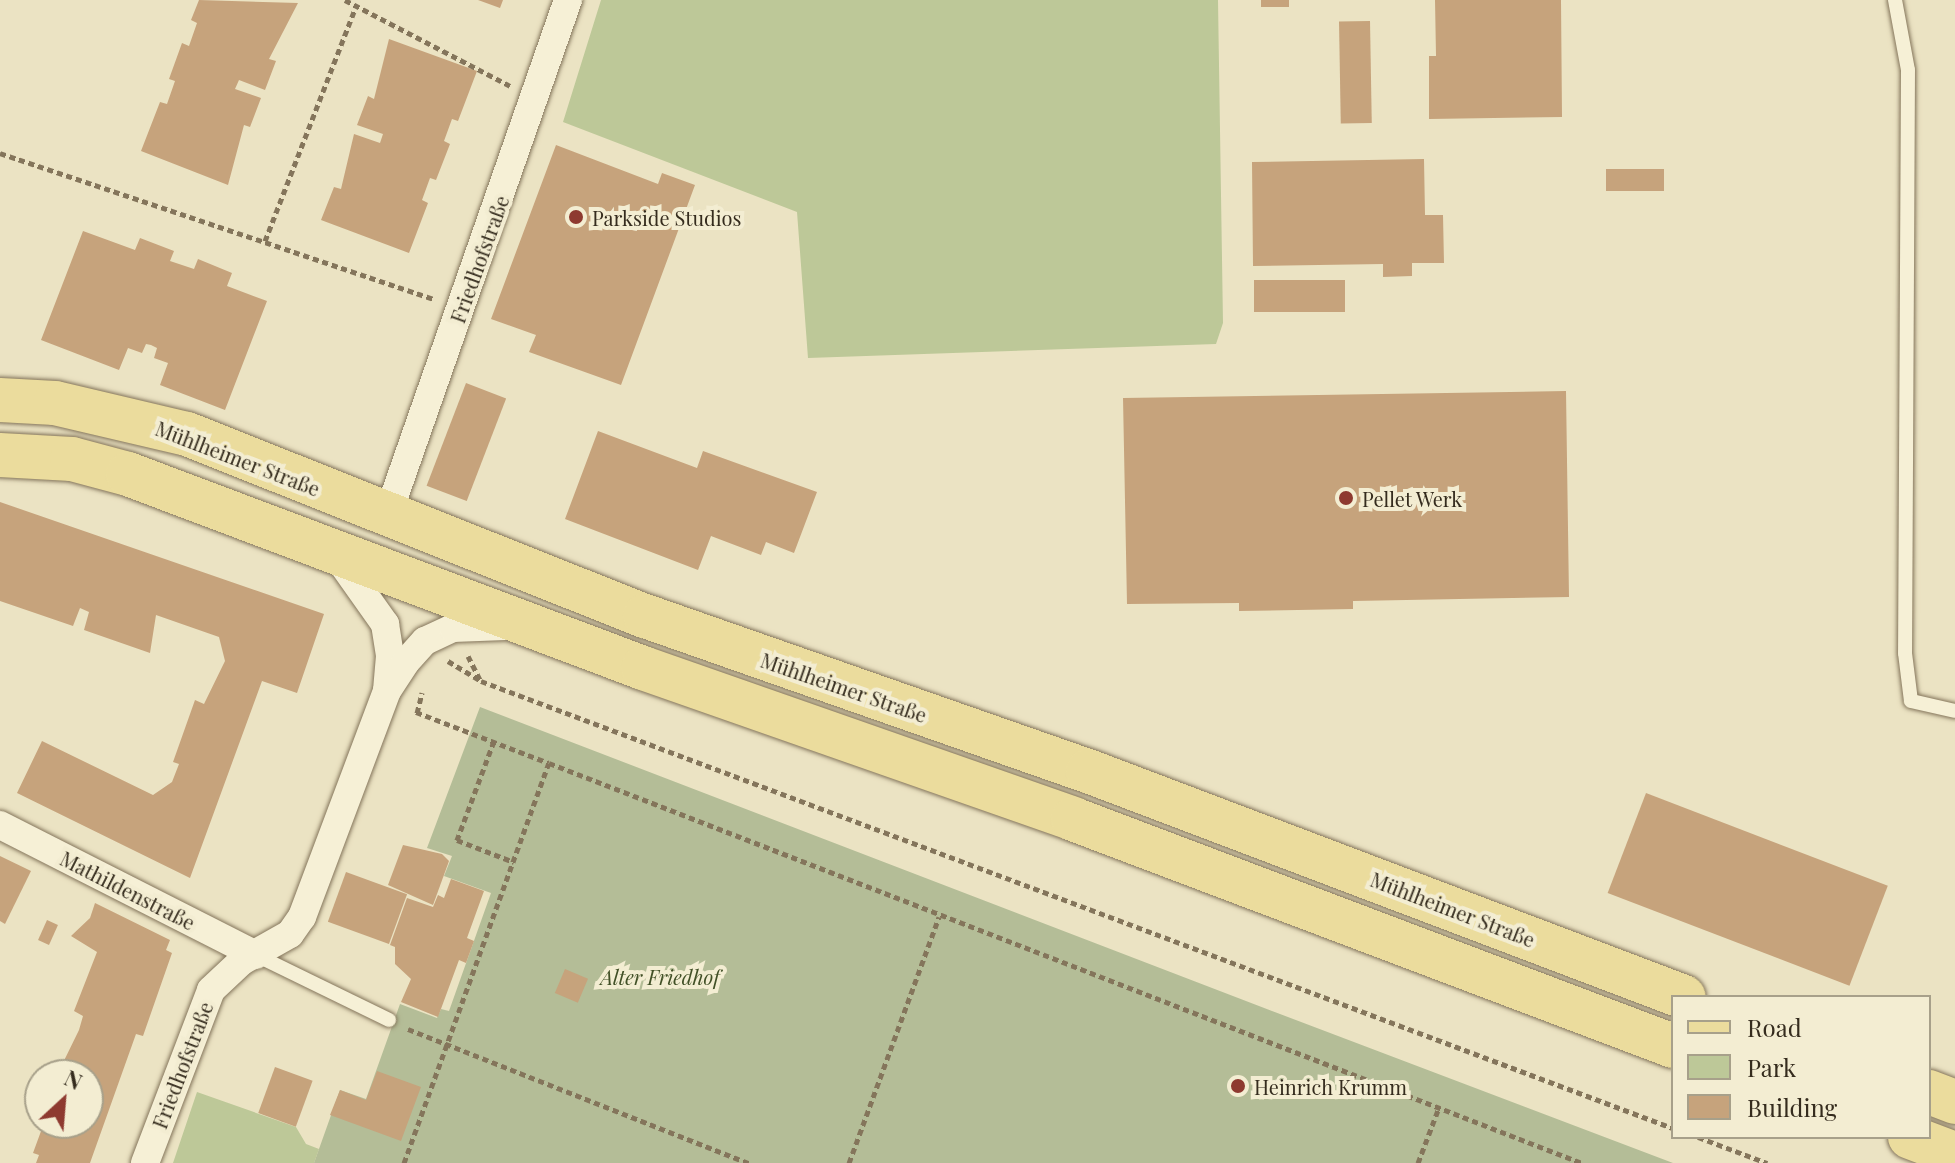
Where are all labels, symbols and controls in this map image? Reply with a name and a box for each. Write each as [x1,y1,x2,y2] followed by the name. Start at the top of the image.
[445,192,513,326] street label: Friedhofstraße
[592,205,741,229] place label: Parkside Studios
[567,208,585,226] marker: Parkside Studios
[152,416,324,500] street label: Mühlheimer Straße
[1362,486,1463,510] place label: Pellet Werk
[1337,489,1355,507] marker: Pellet Werk
[758,647,930,727] street label: Mühlheimer Straße
[57,846,199,934] street label: Mathildenstraße
[1367,867,1539,951] street label: Mühlheimer Straße
[600,964,720,988] park label: Alter Friedhof
[1671,995,1931,1139] legend
[147,998,217,1132] street label: Friedhofstraße
[1747,1011,1802,1043] text: Road
[1747,1051,1796,1083] text: Park
[24,1059,104,1139] north arrow
[60,1062,87,1096] text: N
[1254,1074,1407,1098] place label: Heinrich Krumm
[1229,1077,1247,1095] marker: Heinrich Krumm
[1747,1091,1837,1123] text: Building

